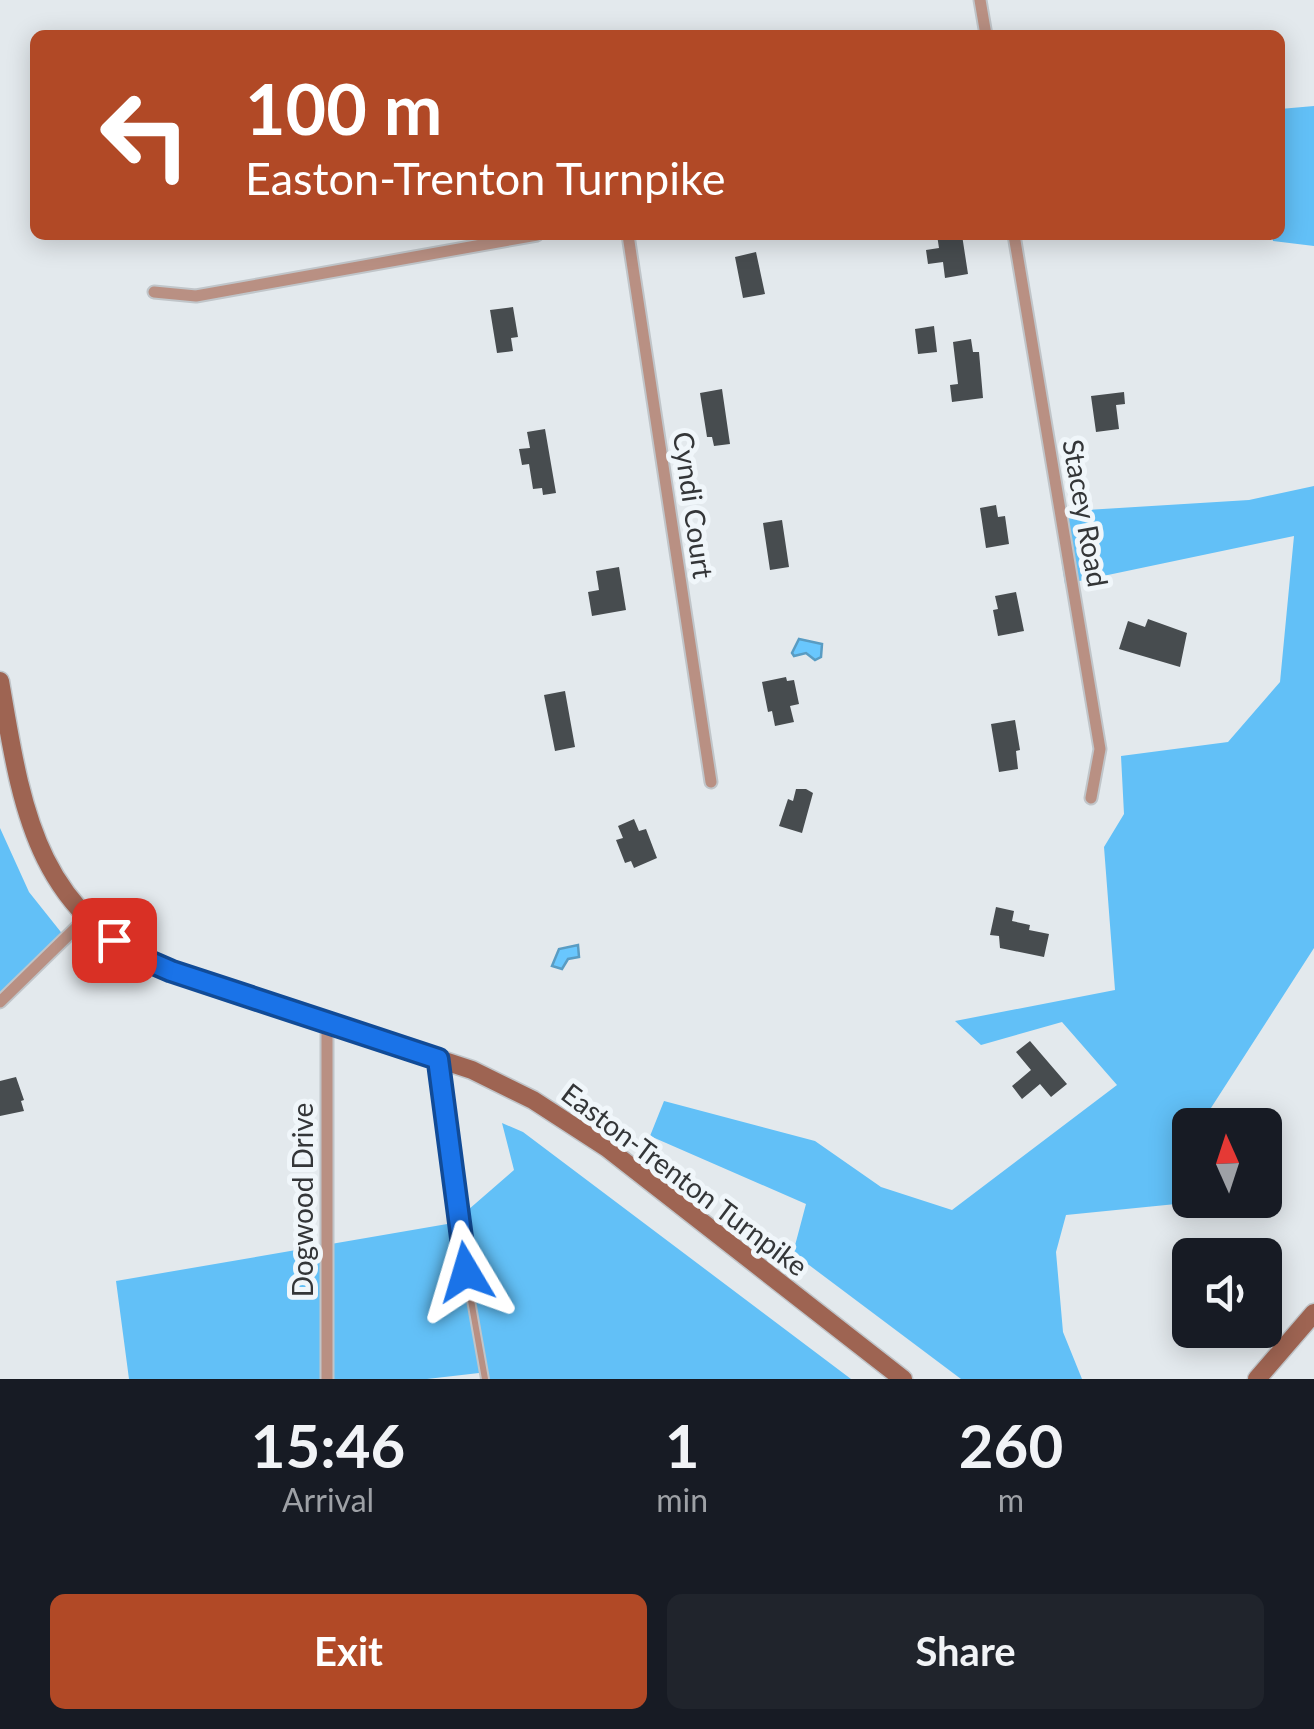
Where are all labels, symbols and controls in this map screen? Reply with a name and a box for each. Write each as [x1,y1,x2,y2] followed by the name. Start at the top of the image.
[245,66,442,150] text: 100 m
[80,70,210,200] icon: left
[245,151,725,205] text: Easton-Trenton Turnpike
[667,429,721,581] street label: Cyndi Court
[1056,437,1116,589] street label: Stacey Road
[72,898,157,983] pin
[87,913,142,968] icon: arrive
[555,1075,815,1283] street label: Easton-Trenton Turnpike
[285,1103,319,1297] street label: Dogwood Drive
[1172,1108,1282,1218] north arrow
[1172,1108,1282,1348] map controls
[414,1220,518,1324] position arrow
[1172,1238,1282,1348] button: sound
[251,1409,405,1481] text: 15:46
[665,1409,700,1481] text: 1
[959,1409,1063,1481] text: 260
[282,1480,374,1519] text: Arrival
[656,1480,708,1519] text: min
[998,1480,1024,1519] text: m
[50,1594,647,1709] button: Exit
[667,1594,1264,1709] button: Share

